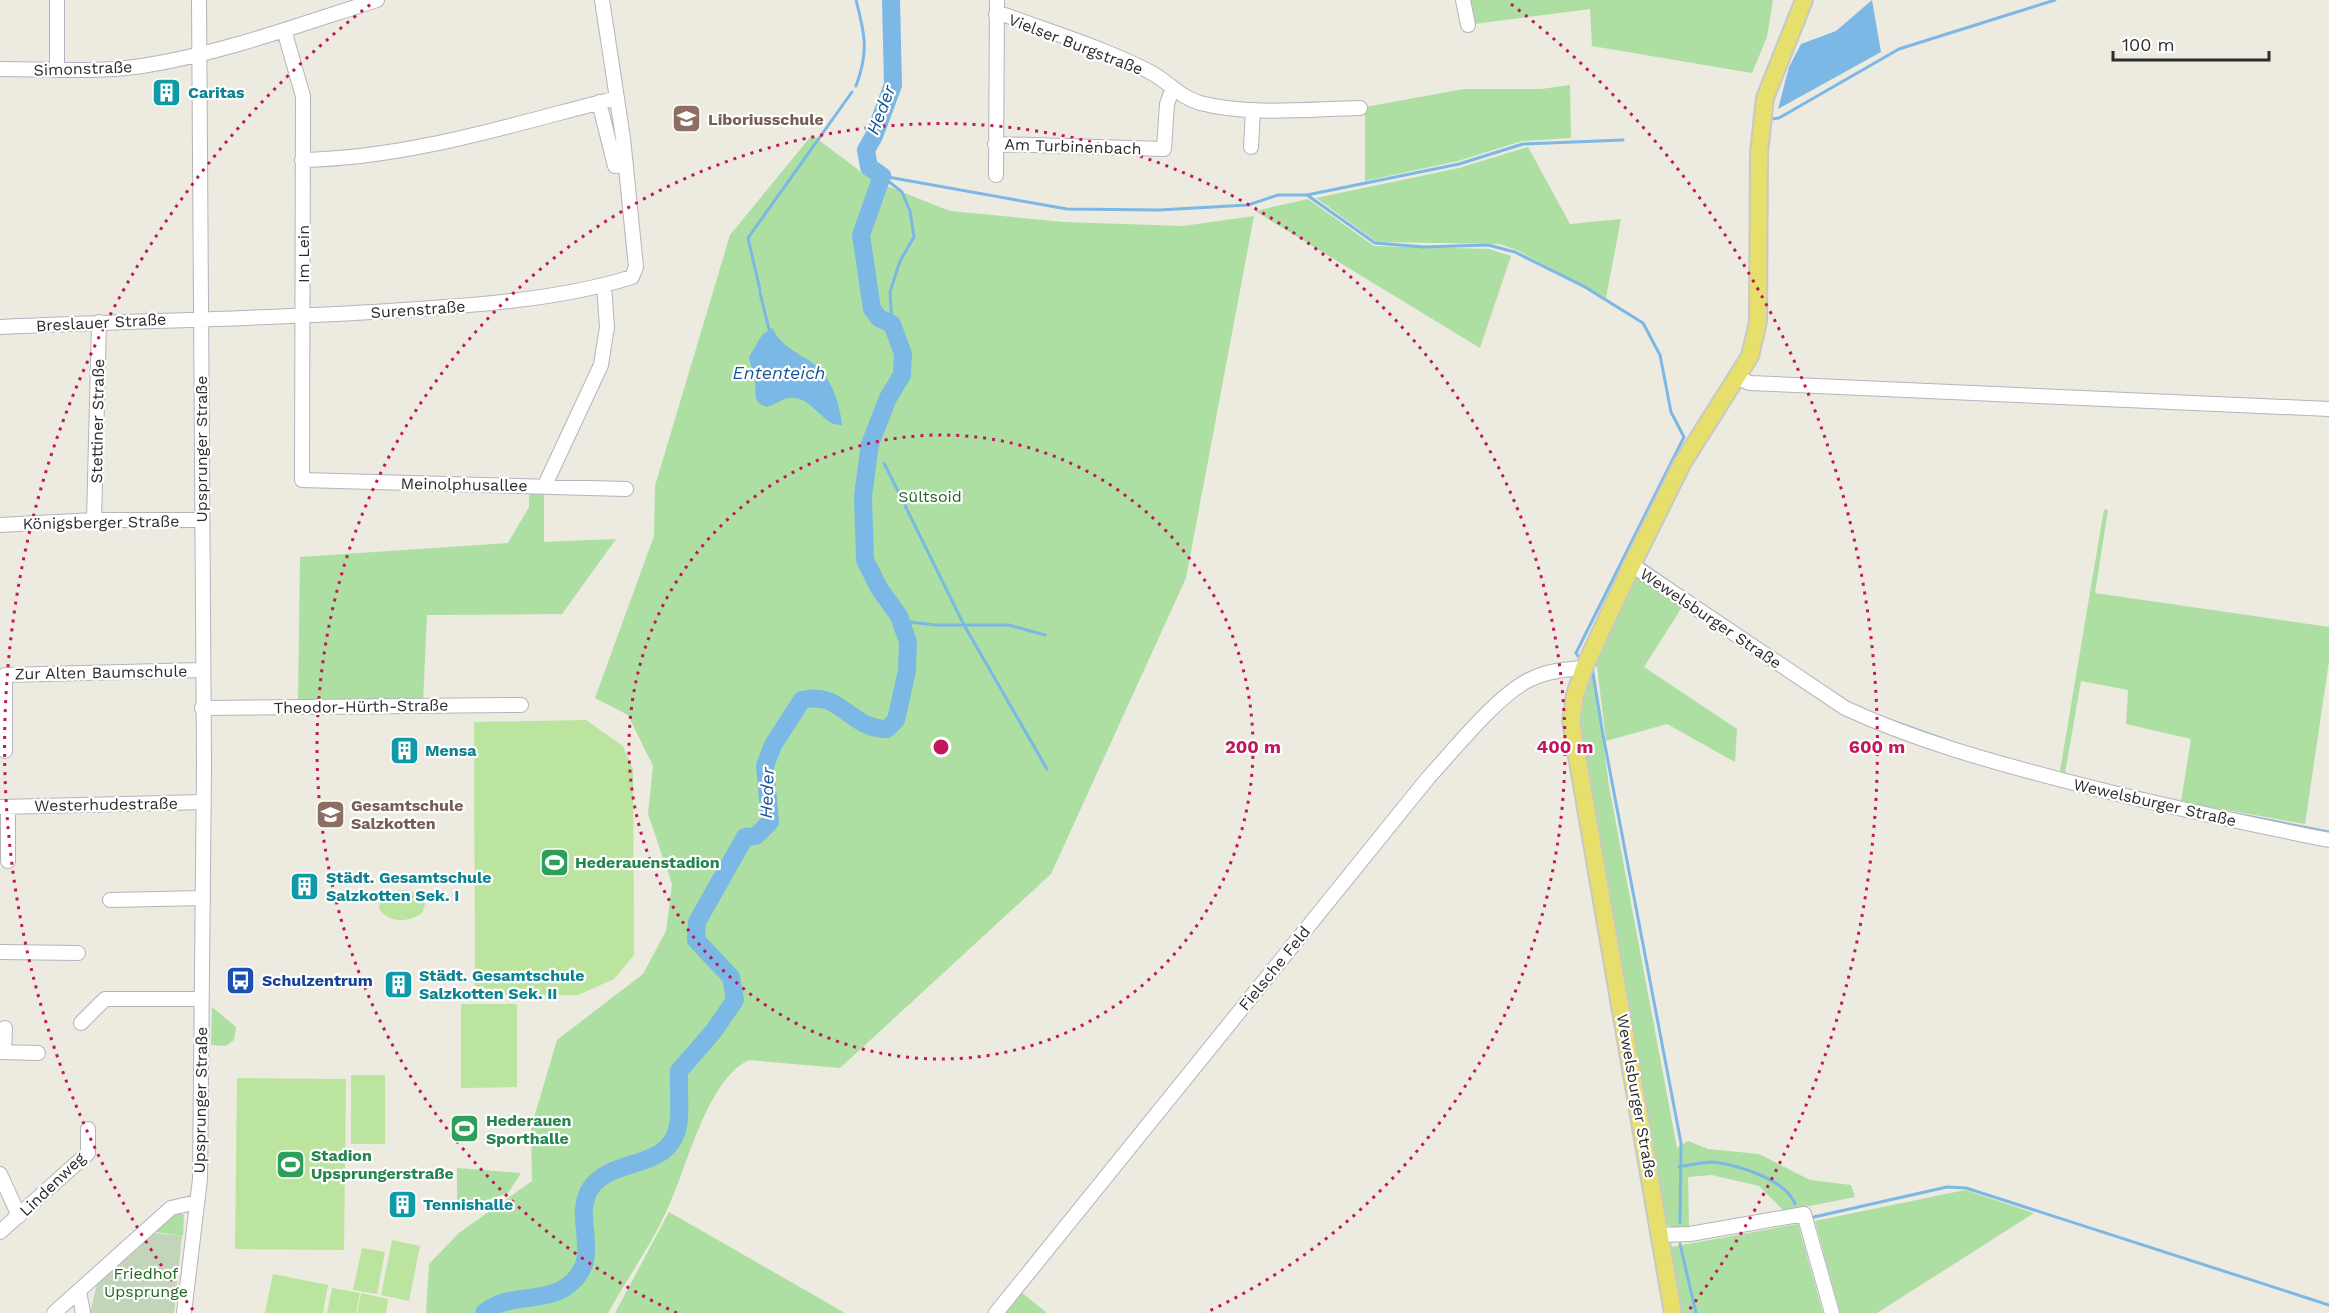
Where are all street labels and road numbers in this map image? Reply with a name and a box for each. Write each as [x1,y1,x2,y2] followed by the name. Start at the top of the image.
[1006,10,1146,79] street label: Vielser Burgstraße
[33,57,133,80] street label: Simonstraße
[1004,135,1142,158] street label: Am Turbinenbach
[294,225,313,283] street label: Im Lein
[370,297,466,322] street label: Surenstraße
[35,310,167,335] street label: Breslauer Straße
[87,358,108,484] street label: Stettiner Straße
[192,376,211,522] street label: Upsprunger Straße
[400,474,528,495] street label: Meinolphusallee
[22,512,180,533] street label: Königsberger Straße
[1636,564,1785,673] street label: Wewelsburger Straße
[14,661,188,684] street label: Zur Alten Baumschule
[274,695,448,718] street label: Theodor-Hürth-Straße
[2072,775,2238,830] street label: Wewelsburger Straße
[34,794,178,815] street label: Westerhudestraße
[1235,922,1314,1014] street label: Fielsche Feld
[1613,1013,1660,1180] street label: Wewelsburger Straße
[190,1026,211,1174] street label: Upsprunger Straße
[16,1148,89,1220] street label: Lindenweg

